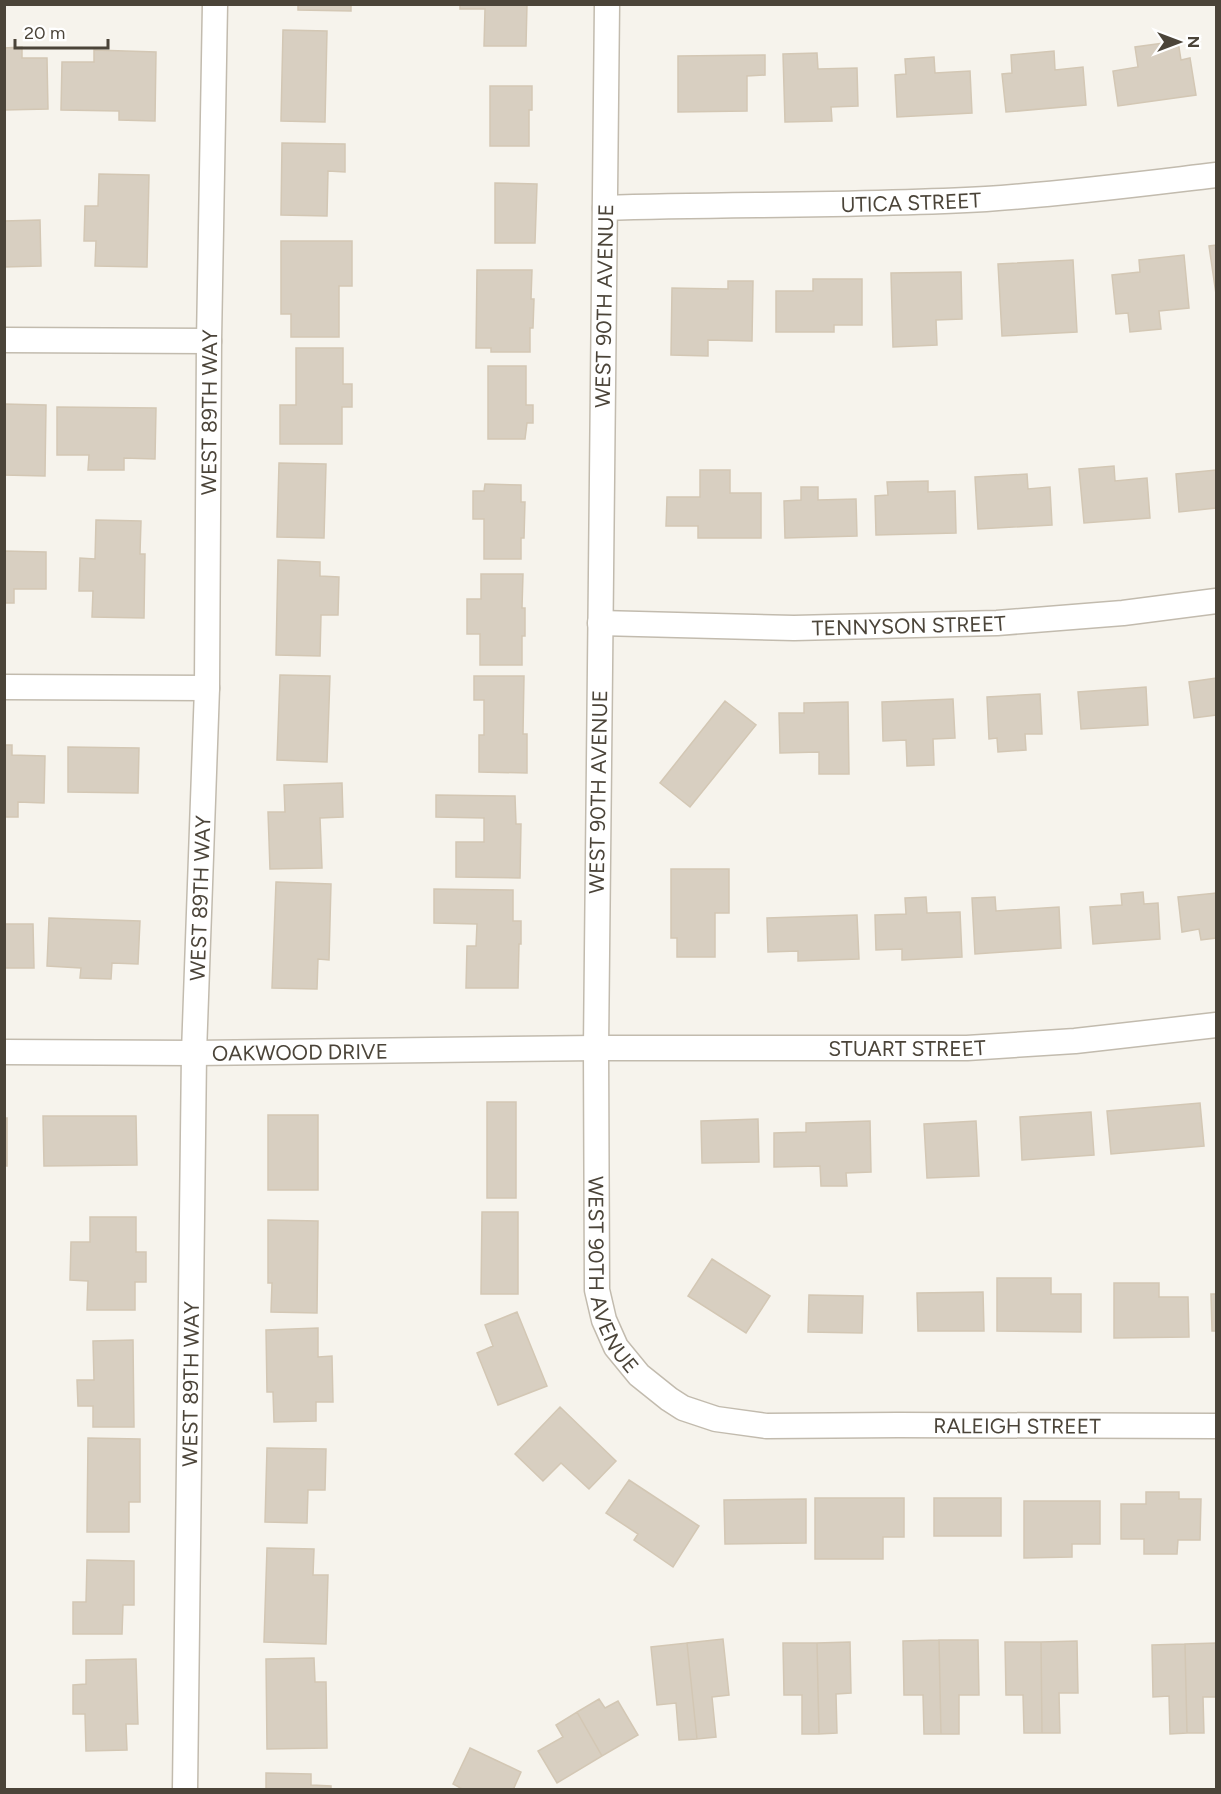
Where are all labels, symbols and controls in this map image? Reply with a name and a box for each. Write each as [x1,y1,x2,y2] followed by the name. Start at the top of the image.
[15,12,108,50] scale bar
[1149,12,1209,72] north arrow
[24,22,65,44] text: 20 m
[1184,36,1203,48] text: N
[840,187,982,216] street label: UTICA STREET
[590,204,618,408] street label: WEST 90TH AVENUE
[196,329,222,495] street label: WEST 89TH WAY
[812,610,1007,640] street label: TENNYSON STREET
[584,690,612,894] street label: WEST 90TH AVENUE
[184,815,215,981] street label: WEST 89TH WAY
[828,1034,987,1061] street label: STUART STREET
[212,1038,388,1065] street label: OAKWOOD DRIVE
[584,1176,644,1378] street label: WEST 90TH AVENUE
[176,1301,203,1467] street label: WEST 89TH WAY
[933,1413,1101,1438] street label: RALEIGH STREET

